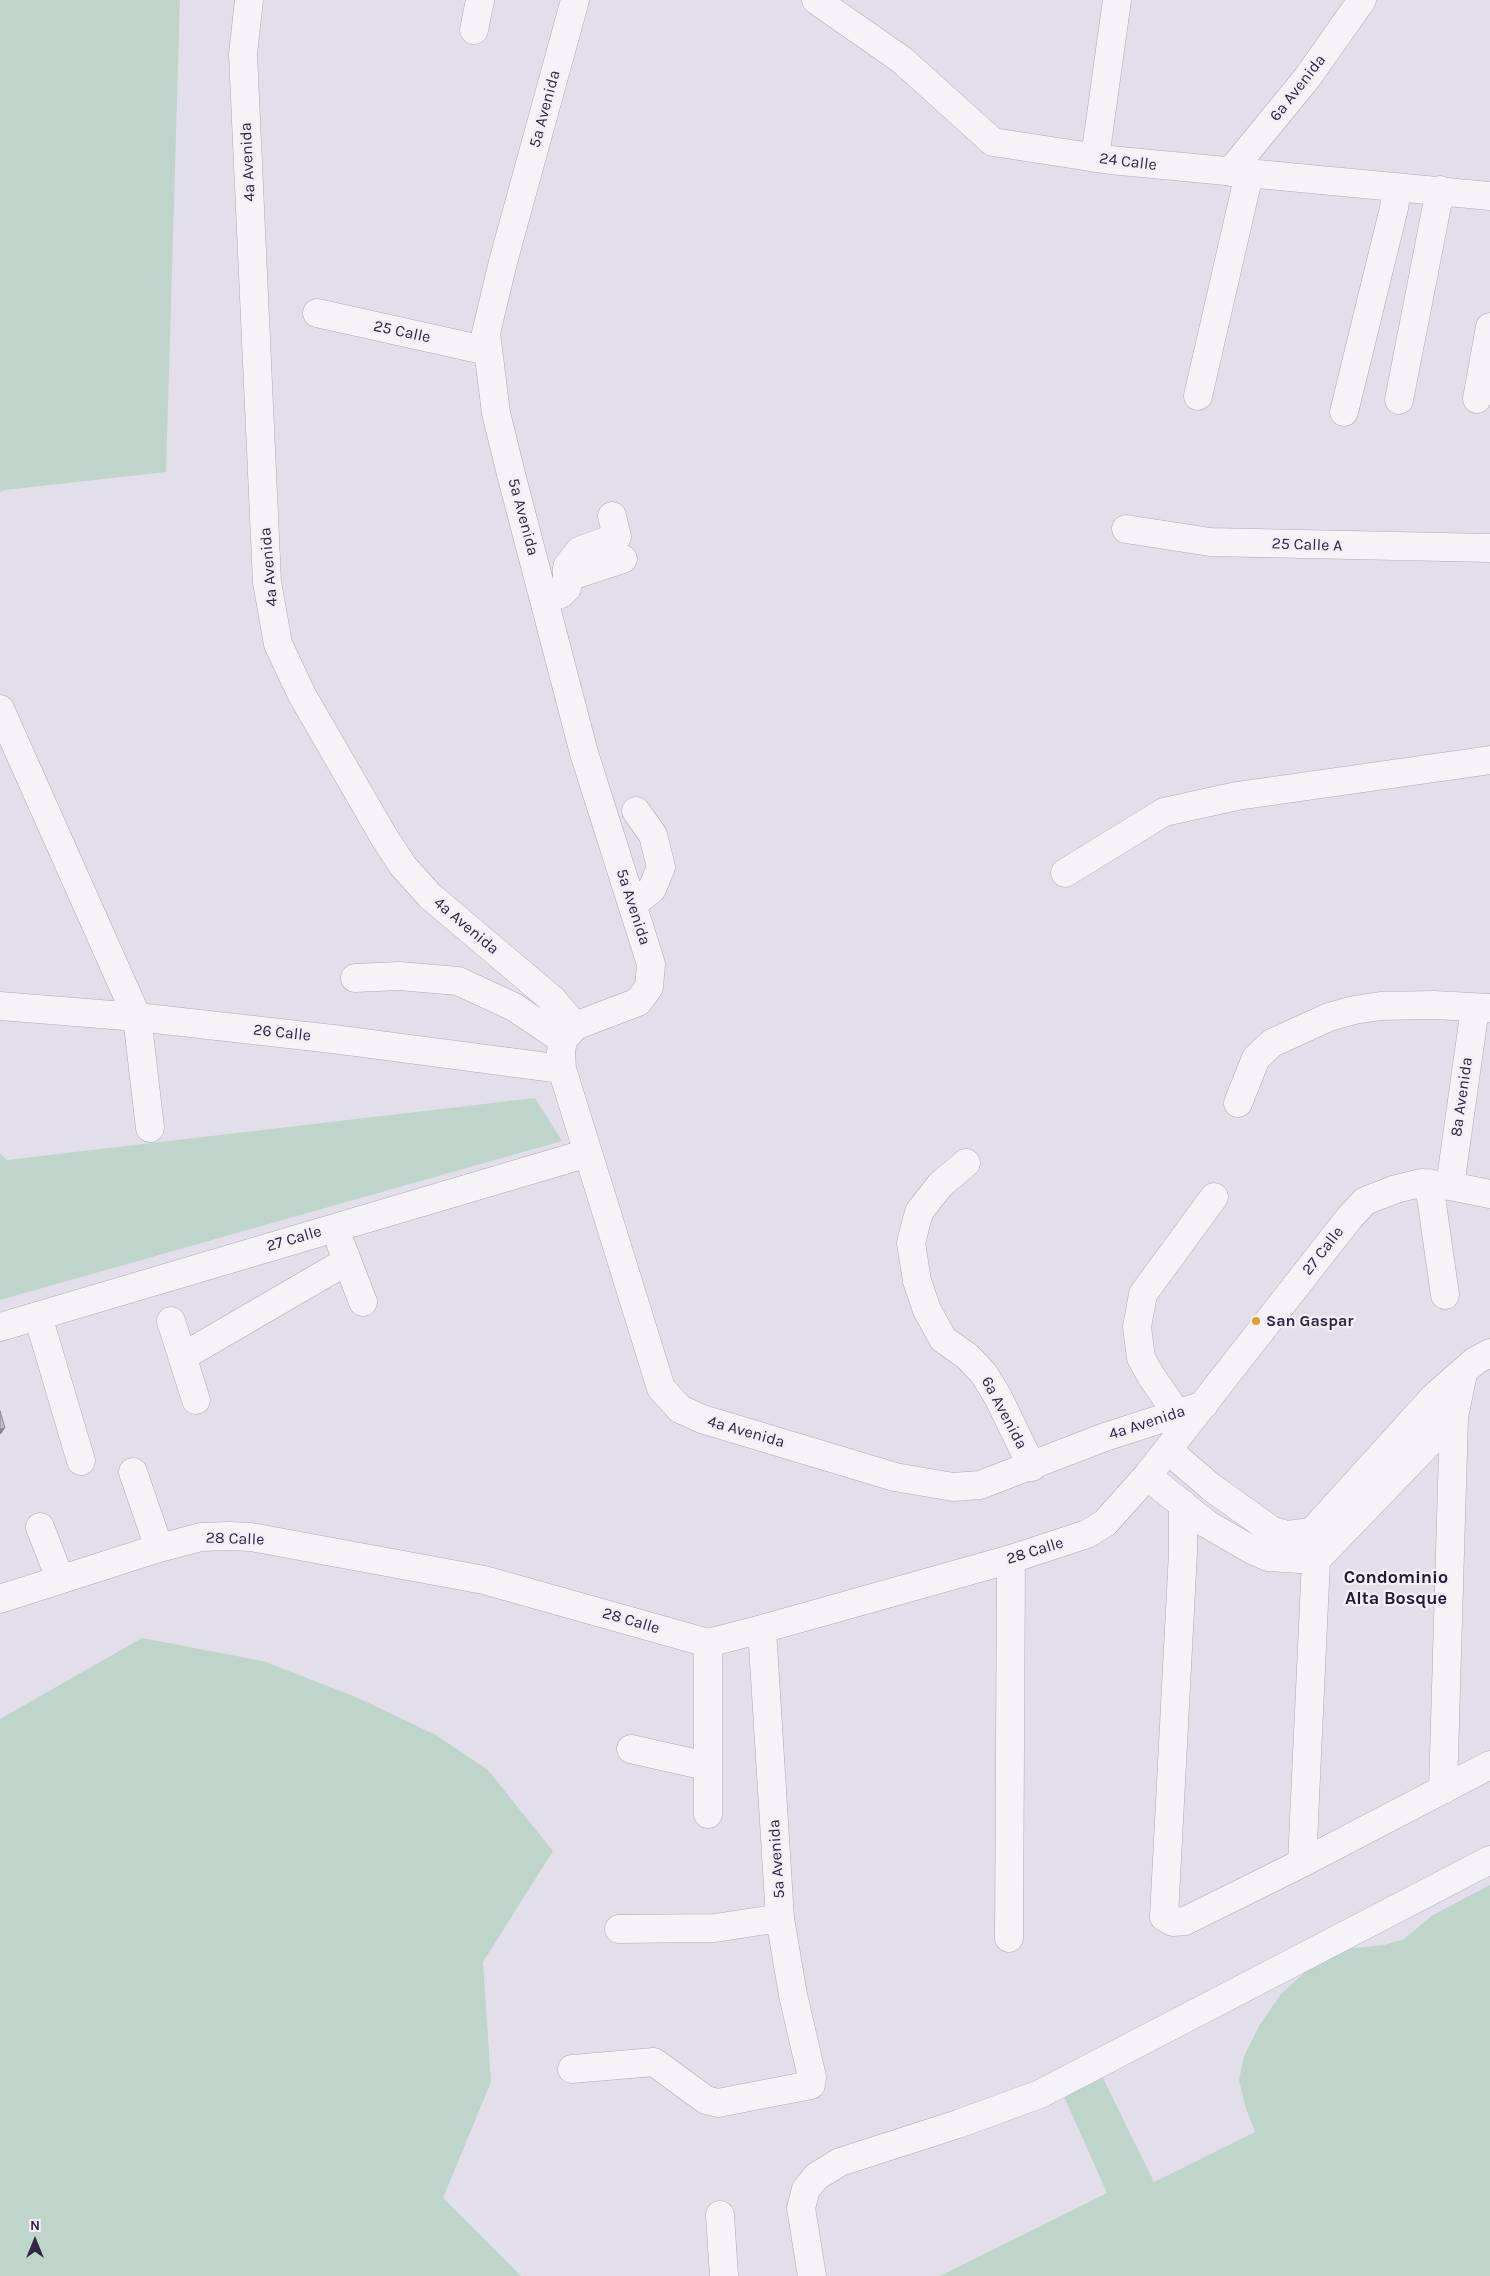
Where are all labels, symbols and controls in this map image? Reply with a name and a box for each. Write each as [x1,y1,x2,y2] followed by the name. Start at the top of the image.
[1266,51,1330,125] street label: 6a Avenida
[525,68,565,150] street label: 5a Avenida
[236,122,260,202] street label: 4a Avenida
[1098,149,1158,175] street label: 24 Calle
[372,317,432,347] street label: 25 Calle
[503,476,543,558] street label: 5a Avenida
[256,527,282,607] street label: 4a Avenida
[1271,534,1343,556] street label: 25 Calle A
[612,866,654,948] street label: 5a Avenida
[429,893,503,959] street label: 4a Avenida
[252,1020,312,1046] street label: 26 Calle
[1447,1056,1477,1138] street label: 8a Avenida
[264,1222,324,1256] street label: 27 Calle
[1298,1223,1348,1279] street label: 27 Calle
[1266,1311,1354,1331] place label: San Gaspar
[1250,1315,1262,1327] marker: San Gaspar
[977,1373,1031,1453] street label: 6a Avenida
[1106,1402,1188,1444] street label: 4a Avenida
[705,1412,787,1452] street label: 4a Avenida
[205,1528,265,1550] street label: 28 Calle
[1004,1533,1066,1569] street label: 28 Calle
[1344,1567,1448,1610] district label: Condominio Alta Bosque
[600,1604,662,1638] street label: 28 Calle
[765,1819,789,1899] street label: 5a Avenida
[10,2216,60,2266] north arrow
[30,2217,40,2234] text: N

